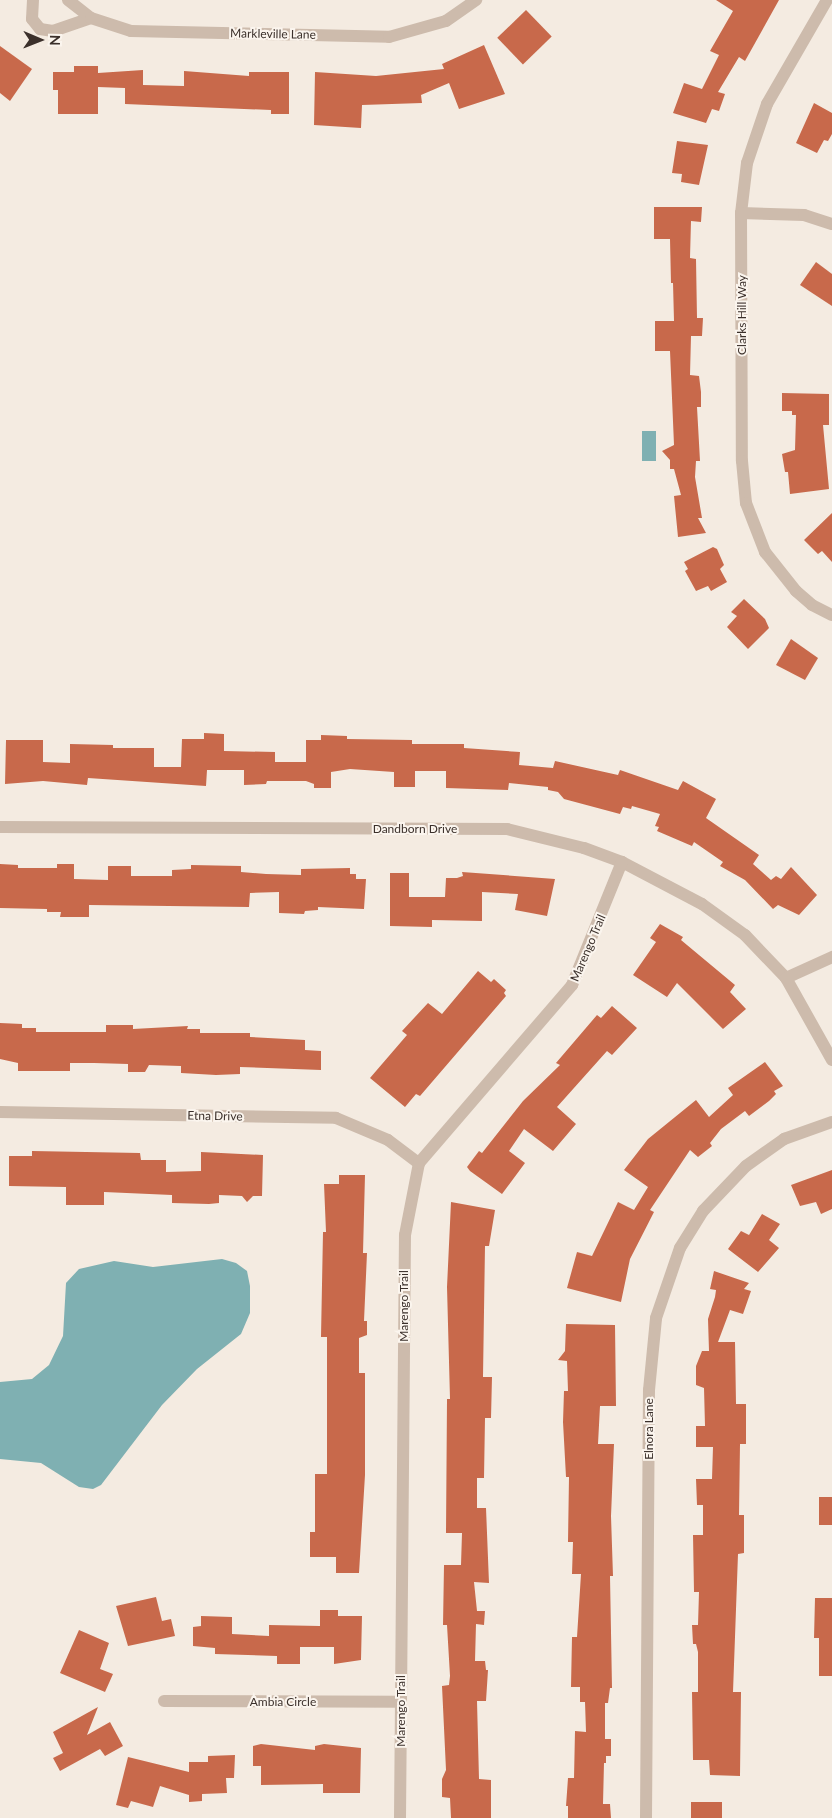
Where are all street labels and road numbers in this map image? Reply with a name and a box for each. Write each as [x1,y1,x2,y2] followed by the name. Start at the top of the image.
[230,26,316,42] street label: Markleville Lane
[735,275,749,355] street label: Clarks Hill Way
[373,822,457,836] street label: Dandborn Drive
[567,912,609,984] street label: Marengo Trail
[187,1108,243,1124] street label: Etna Drive
[397,1270,411,1342] street label: Marengo Trail
[642,1398,656,1460] street label: Elnora Lane
[394,1675,408,1747] street label: Marengo Trail
[250,1695,316,1709] street label: Ambia Circle

